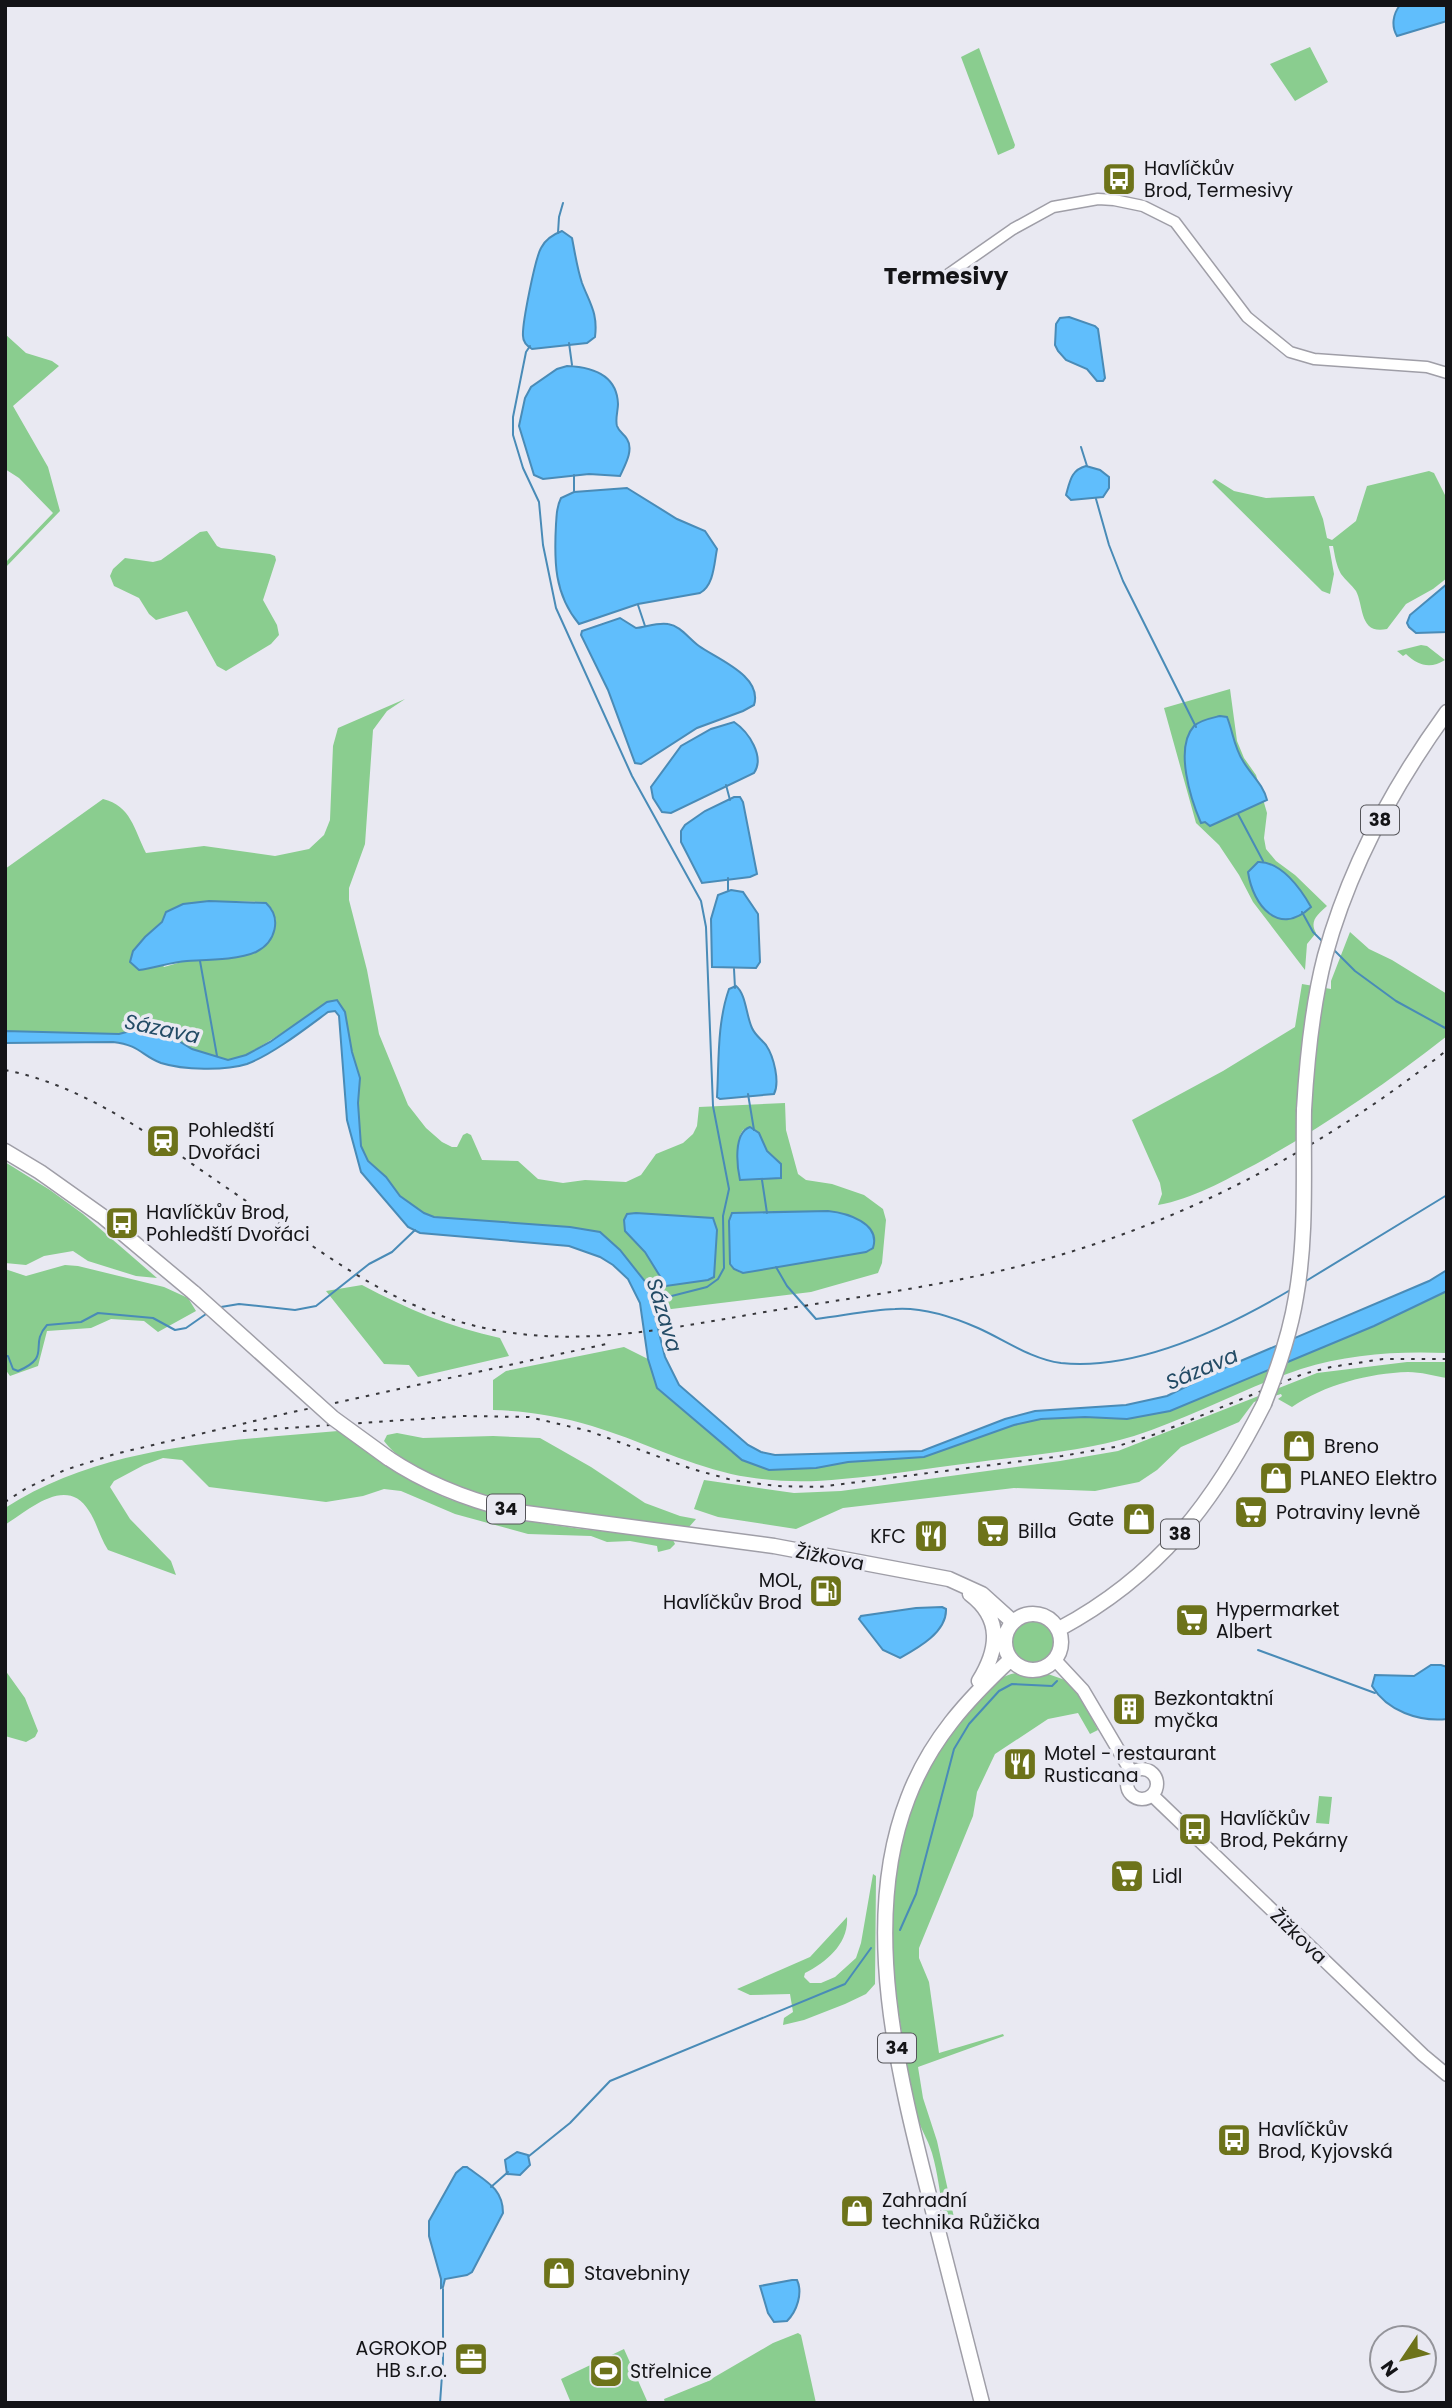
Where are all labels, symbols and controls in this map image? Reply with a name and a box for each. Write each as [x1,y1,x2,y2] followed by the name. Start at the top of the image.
[1144,155,1293,204] place label: Havlíčkův Brod, Termesivy
[1100,160,1138,198] bus stop icon: Havlíčkův Brod, Termesivy
[884,260,1009,292] district label: Termesivy
[1361,806,1399,834] road number: 38
[122,1006,202,1051] water label: Sázava
[188,1117,274,1166] place label: Pohledští Dvořáci
[144,1122,182,1160] station icon: Pohledští Dvořáci
[146,1199,310,1248] place label: Havlíčkův Brod, Pohledští Dvořáci
[103,1204,141,1242] bus stop icon: Havlíčkův Brod, Pohledští Dvořáci
[639,1274,689,1356] water label: Sázava
[1161,1340,1243,1397] water label: Sázava
[1280,1427,1318,1465] shop icon: Breno
[1324,1433,1379,1460] place label: Breno
[1257,1459,1295,1497] shop icon: PLANEO Elektro
[1300,1465,1437,1492] place label: PLANEO Elektro
[1232,1493,1270,1531] supermarket icon: Potraviny levně
[487,1494,525,1524] road number: 34
[1276,1499,1420,1526] place label: Potraviny levně
[1120,1500,1158,1538] shop icon: Gate
[1068,1506,1114,1533] place label: Gate
[974,1512,1012,1550] supermarket icon: Billa
[912,1517,950,1555] restaurant icon: KFC
[1018,1518,1057,1545] place label: Billa
[1161,1520,1199,1548] road number: 38
[870,1523,906,1550] place label: KFC
[793,1538,866,1577] street label: Žižkova
[663,1567,802,1616] place label: MOL, Havlíčkův Brod
[807,1572,845,1610] fuel station icon: MOL, Havlíčkův Brod
[1216,1596,1340,1645] place label: Hypermarket Albert
[1173,1601,1211,1639] supermarket icon: Hypermarket Albert
[1154,1685,1274,1734] place label: Bezkontaktní myčka
[1110,1690,1148,1728] building icon: Bezkontaktní myčka
[1044,1740,1216,1789] place label: Motel - restaurant Rusticana
[1001,1745,1039,1783] restaurant icon: Motel - restaurant Rusticana
[1220,1805,1348,1854] place label: Havlíčkův Brod, Pekárny
[1176,1810,1214,1848] bus stop icon: Havlíčkův Brod, Pekárny
[1108,1857,1146,1895] supermarket icon: Lidl
[1152,1863,1182,1890] place label: Lidl
[1264,1903,1333,1970] street label: Žižkova
[878,2034,916,2062] road number: 34
[1258,2116,1393,2165] place label: Havlíčkův Brod, Kyjovská
[1215,2121,1253,2159] bus stop icon: Havlíčkův Brod, Kyjovská
[882,2187,1040,2236] place label: Zahradní technika Růžička
[838,2192,876,2230] shop icon: Zahradní technika Růžička
[540,2254,578,2292] shop icon: Stavebniny
[584,2260,690,2287] place label: Stavebniny
[1368,2324,1438,2394] north arrow
[356,2335,447,2384] place label: AGROKOP HB s.r.o.
[452,2340,490,2378] office icon: AGROKOP HB s.r.o.
[587,2352,625,2390] sports icon: Střelnice
[1374,2355,1405,2382] text: N
[630,2358,712,2385] place label: Střelnice

